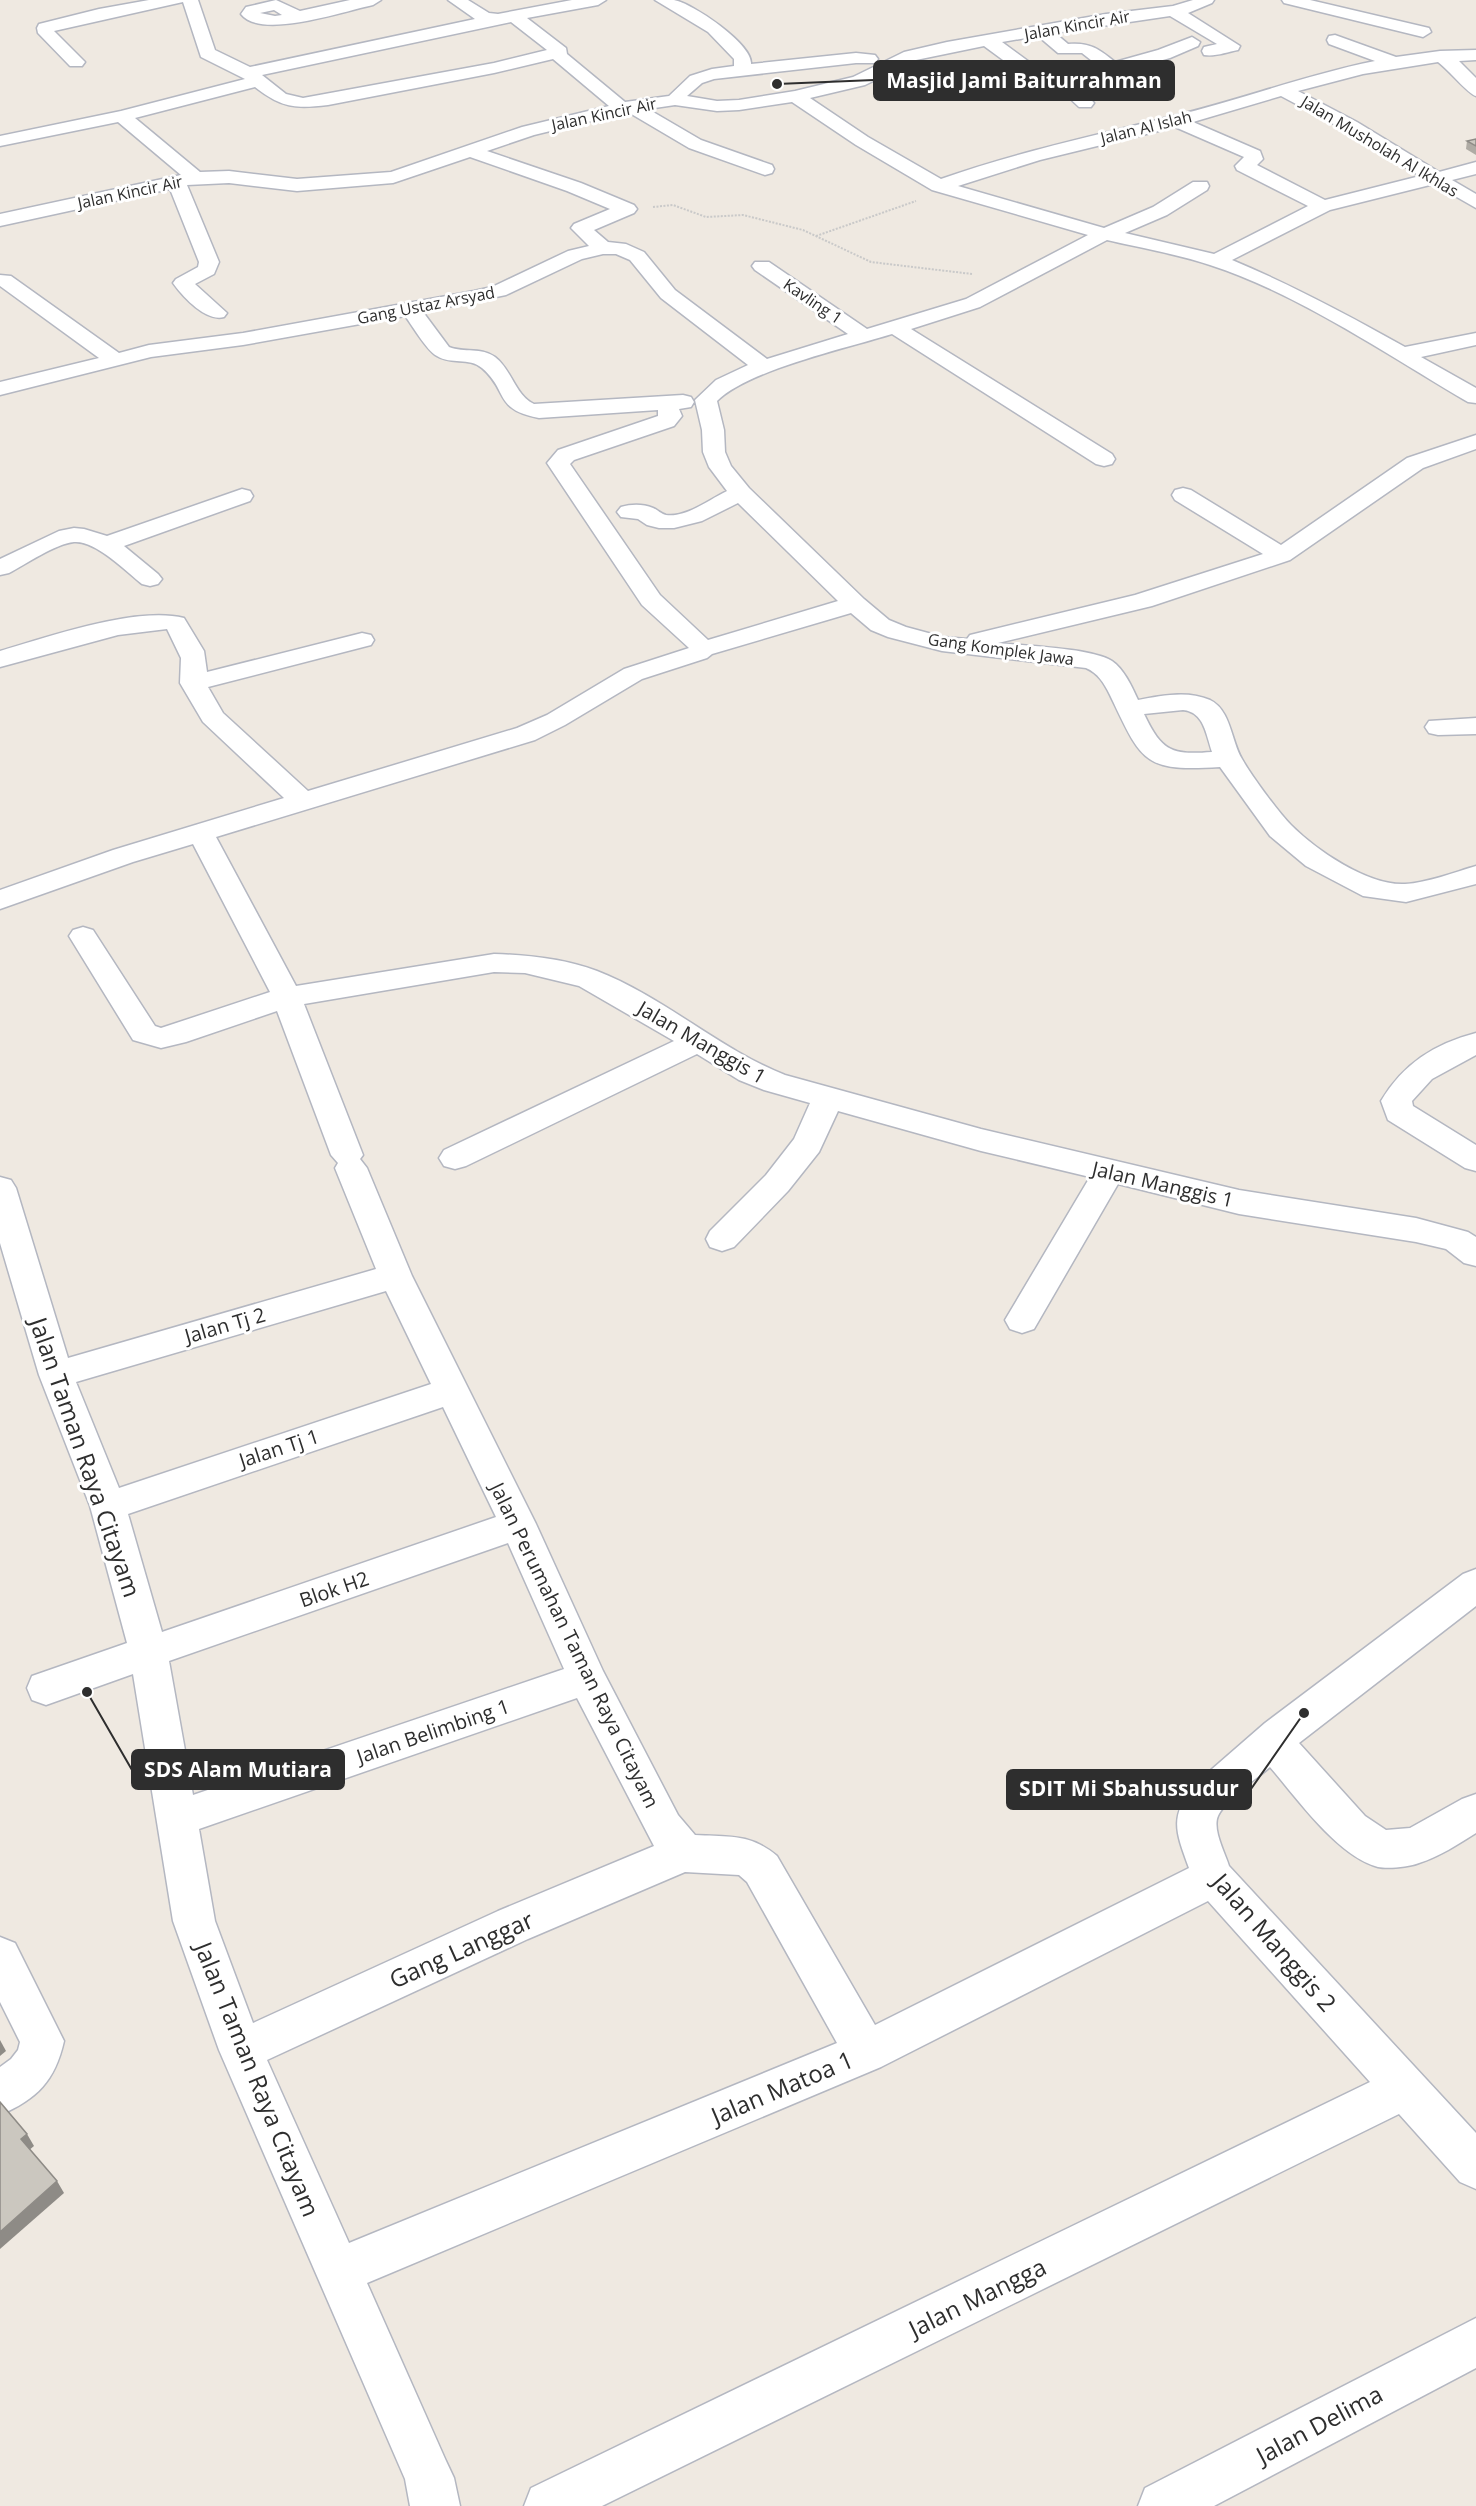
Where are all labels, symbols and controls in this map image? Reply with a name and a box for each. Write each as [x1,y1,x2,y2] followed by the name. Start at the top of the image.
[1021,5,1132,45] street label: Jalan Kincir Air
[874,61,1174,100] callout: Masjid Jami Baiturrahman
[886,66,1162,94] text: Masjid Jami Baiturrahman
[1296,89,1463,202] street label: Jalan Musholah Al Ikhlas
[548,92,659,136] street label: Jalan Kincir Air
[1096,105,1194,149] street label: Jalan Al Islah
[74,170,185,214] street label: Jalan Kincir Air
[779,273,847,329] street label: Kavling 1
[355,281,497,329] street label: Gang Ustaz Arsyad
[927,628,1075,670] street label: Gang Komplek Jawa
[631,993,771,1090] street label: Jalan Manggis 1
[1088,1154,1236,1213] street label: Jalan Manggis 1
[180,1301,269,1350] street label: Jalan Tj 2
[22,1311,149,1601] street label: Jalan Taman Raya Citayam
[234,1422,323,1474] street label: Jalan Tj 1
[483,1476,666,1812] street label: Jalan Perumahan Taman Raya Citayam
[296,1565,372,1613] street label: Blok H2
[351,1692,513,1770] street label: Jalan Belimbing 1
[132,1750,344,1789] callout: SDS Alam Mutiara
[144,1755,332,1783] text: SDS Alam Mutiara
[1007,1770,1251,1809] callout: SDIT Mi Sbahussudur
[1019,1774,1239,1802] text: SDIT Mi Sbahussudur
[1204,1864,1344,2018] street label: Jalan Manggis 2
[384,1902,538,1996] street label: Gang Langgar
[187,1935,328,2221] street label: Jalan Taman Raya Citayam
[704,2042,858,2133] street label: Jalan Matoa 1
[901,2249,1051,2345] street label: Jalan Mangga
[1248,2377,1388,2472] street label: Jalan Delima

